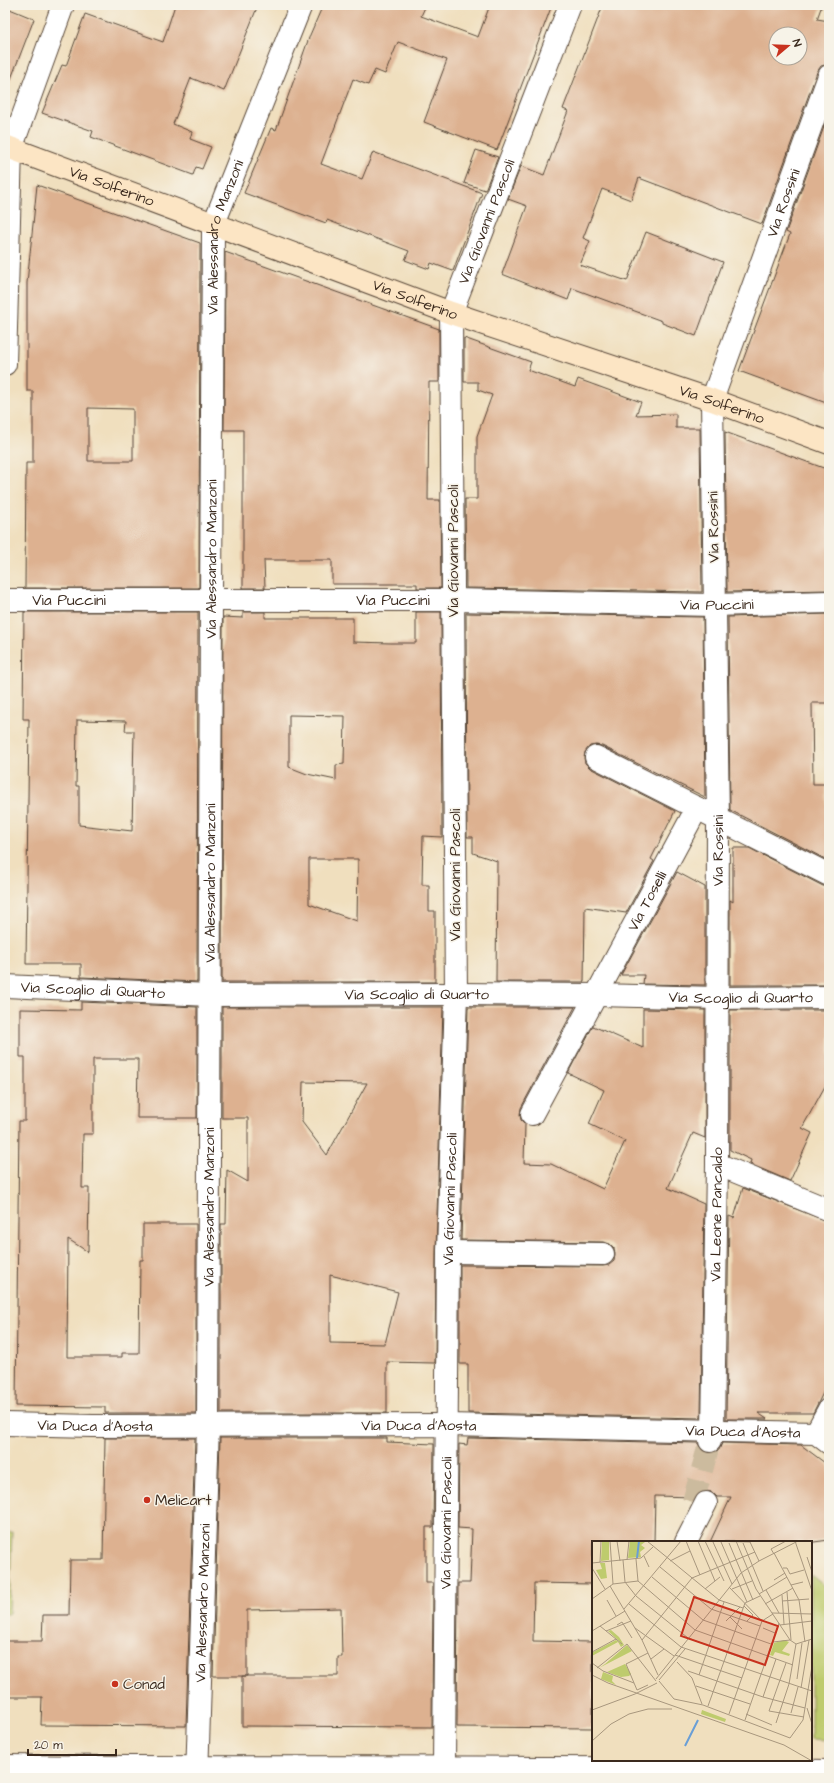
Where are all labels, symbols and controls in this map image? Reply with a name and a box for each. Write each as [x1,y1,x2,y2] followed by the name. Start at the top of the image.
[768,26,808,66] north arrow
[789,37,805,49] text: N
[203,156,250,315] street label: Via Alessandro Manzoni
[453,156,521,287] street label: Via Giovanni Pascoli
[66,161,158,212] street label: Via Solferino
[762,165,806,240] street label: Via Rossini
[370,275,461,326] street label: Via Solferino
[676,380,768,430] street label: Via Solferino
[201,479,223,639] street label: Via Alessandro Manzoni
[443,484,464,617] street label: Via Giovanni Pascoli
[702,490,725,563] street label: Via Rossini
[32,590,107,611] street label: Via Puccini
[356,590,431,611] street label: Via Puccini
[680,594,755,616] street label: Via Puccini
[200,803,221,963] street label: Via Alessandro Manzoni
[445,808,466,941] street label: Via Giovanni Pascoli
[708,814,729,886] street label: Via Rossini
[622,867,672,935] street label: Via Toselli
[20,977,166,1004] street label: Via Scoglio di Quarto
[345,984,490,1006] street label: Via Scoglio di Quarto
[668,987,814,1010] street label: Via Scoglio di Quarto
[199,1127,220,1287] street label: Via Alessandro Manzoni
[438,1132,463,1265] street label: Via Giovanni Pascoli
[705,1147,728,1282] street label: Via Leone Pancaldo
[37,1415,153,1437] street label: Via Duca d'Aosta
[361,1415,477,1437] street label: Via Duca d'Aosta
[685,1420,801,1444] street label: Via Duca d'Aosta
[435,1456,457,1589] street label: Via Giovanni Pascoli
[155,1490,212,1511] place label: Melicart
[142,1495,152,1505] marker: Melicart
[190,1522,216,1683] street label: Via Alessandro Manzoni
[592,1541,812,1761] inset map
[123,1674,165,1695] place label: Conad
[110,1679,120,1689] marker: Conad
[28,1731,116,1757] scale bar
[34,1737,63,1754] text: 20 m

